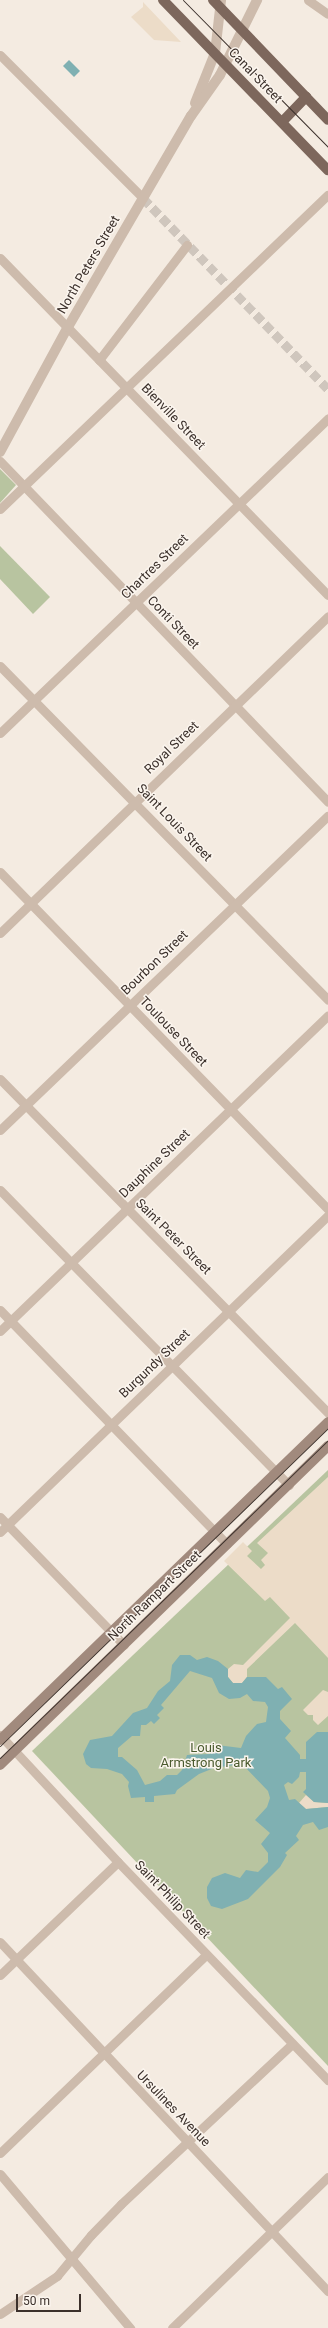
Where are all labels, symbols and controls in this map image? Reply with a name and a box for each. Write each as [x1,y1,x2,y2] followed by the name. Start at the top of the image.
[225,45,285,107] street label: Canal Street
[55,213,123,317] street label: North Peters Street
[138,381,208,453] street label: Bienville Street
[118,531,192,603] street label: Chartres Street
[144,593,202,653] street label: Conti Street
[142,718,202,778] street label: Royal Street
[133,781,215,865] street label: Saint Louis Street
[118,927,192,999] street label: Bourbon Street
[136,994,210,1070] street label: Toulouse Street
[116,1126,194,1202] street label: Dauphine Street
[132,1196,214,1278] street label: Saint Peter Street
[116,1326,194,1402] street label: Burgundy Street
[105,1548,205,1644] street label: North Rampart Street
[161,1741,251,1772] park label: Louis Armstrong Park
[131,1858,213,1942] street label: Saint Philip Street
[133,2068,213,2150] street label: Ursulines Avenue
[18,2286,83,2312] scale bar
[23,2294,50,2308] text: 50 m

